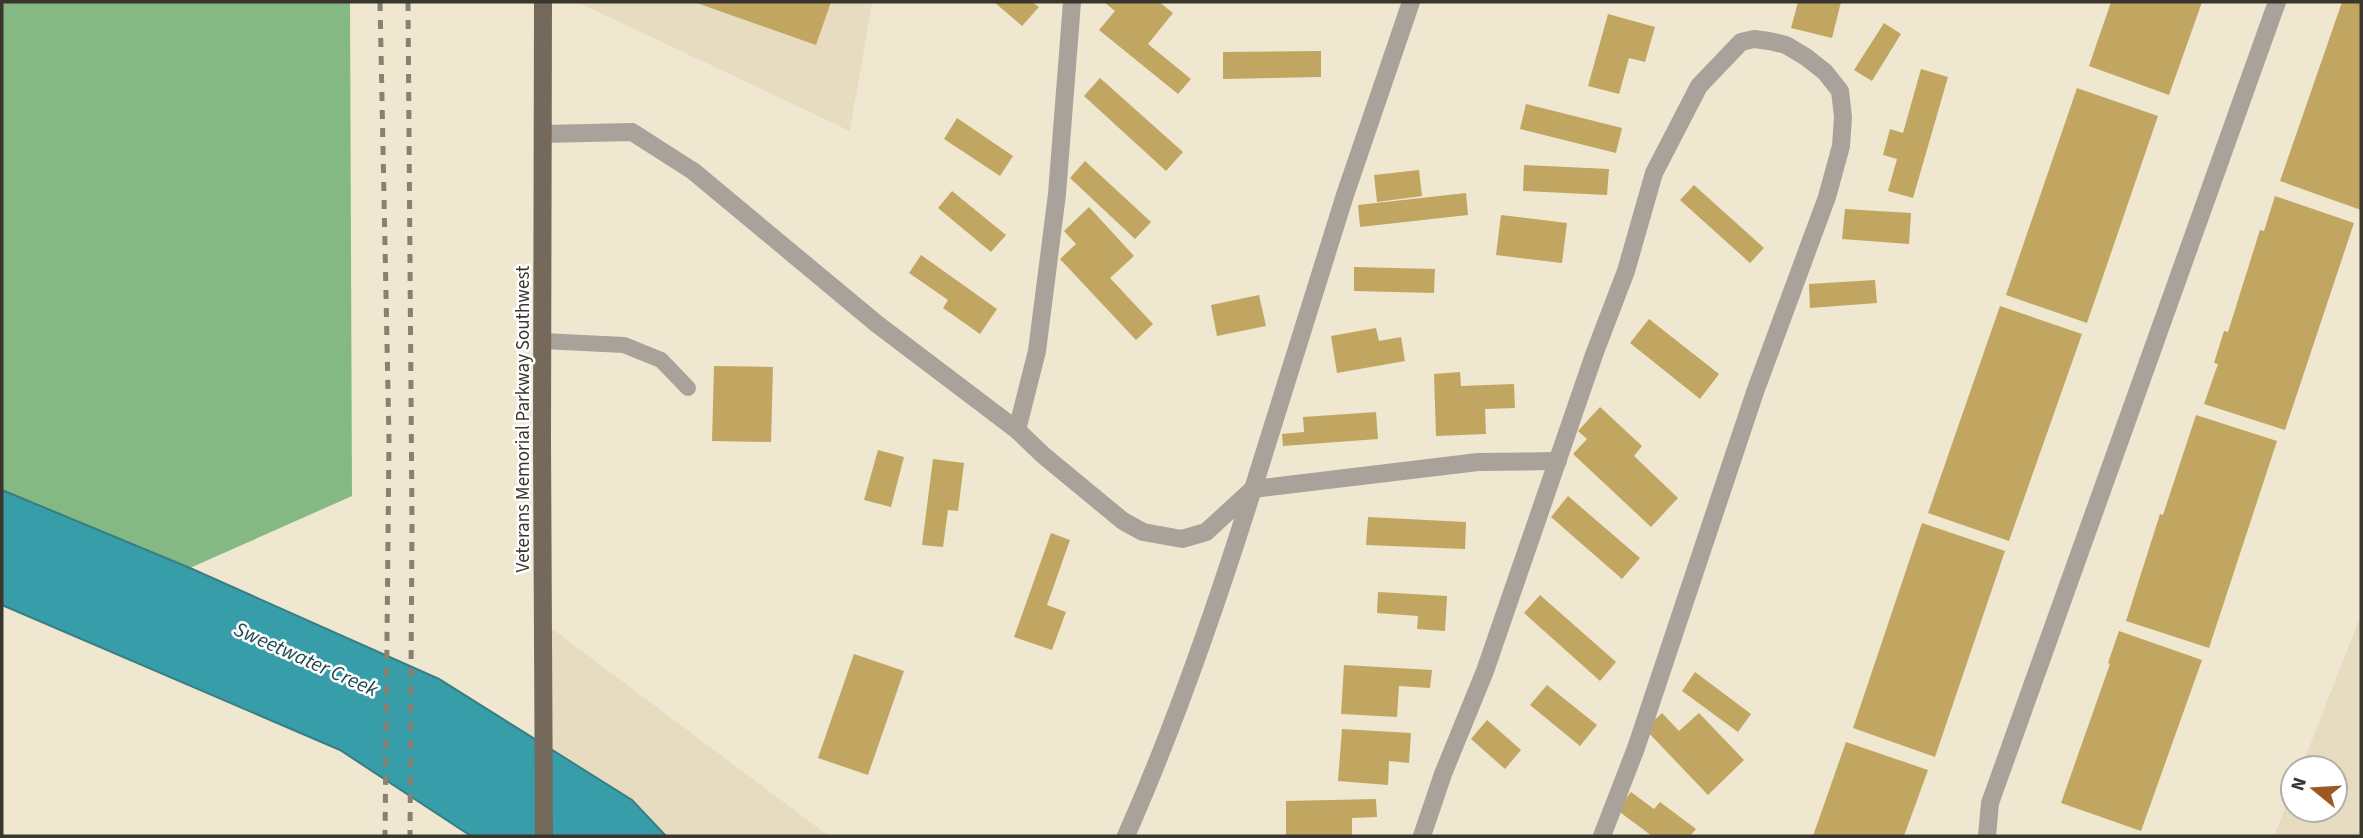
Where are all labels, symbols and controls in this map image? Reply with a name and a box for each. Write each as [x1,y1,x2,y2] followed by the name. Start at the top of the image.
[510,265,537,572] street label: Veterans Memorial Parkway Southwest
[229,614,384,705] water label: Sweetwater Creek
[2279,754,2349,824] north arrow
[2284,774,2314,794] text: N

